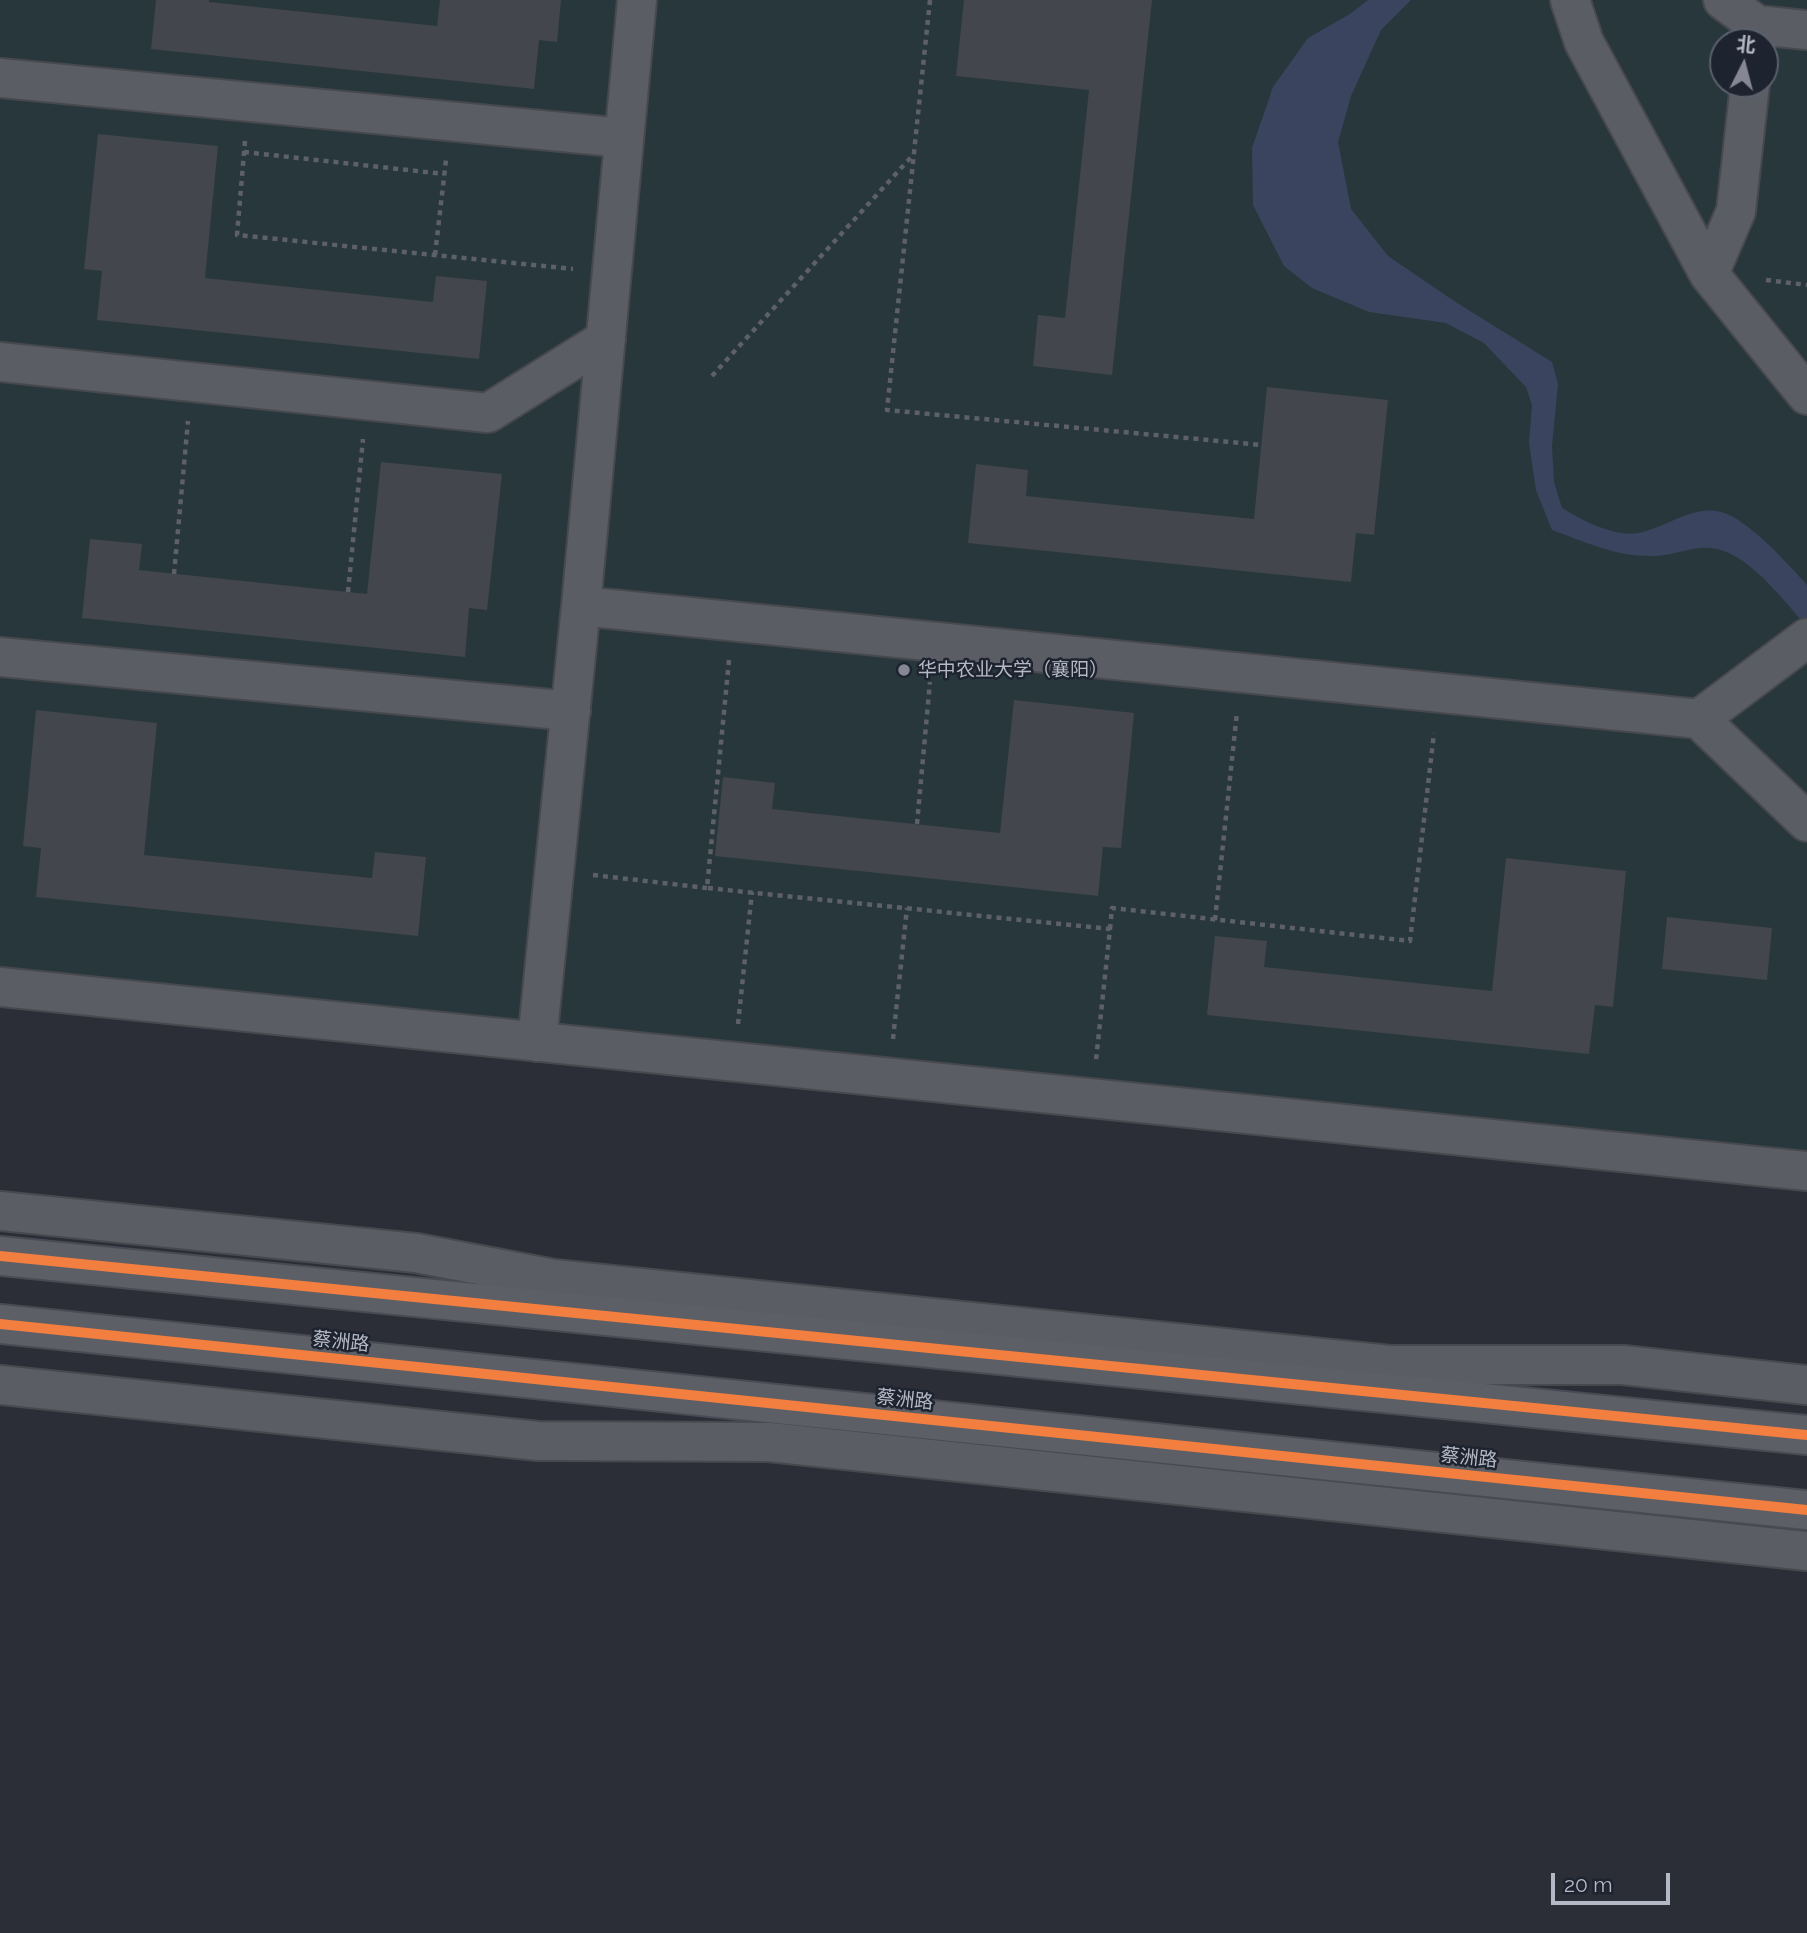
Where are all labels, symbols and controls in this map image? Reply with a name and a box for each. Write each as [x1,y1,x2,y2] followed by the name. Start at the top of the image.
[1709,28,1779,98] north arrow
[1735,32,1757,56] text: 北
[918,659,1108,681] place label: 华中农业大学（襄阳）
[896,662,912,678] marker: 华中农业大学（襄阳）
[311,1328,371,1356] street label: 蔡洲路
[875,1386,935,1414] street label: 蔡洲路
[1439,1444,1499,1472] street label: 蔡洲路
[1555,1860,1674,1904] scale bar
[1564,1872,1612,1897] text: 20 m

